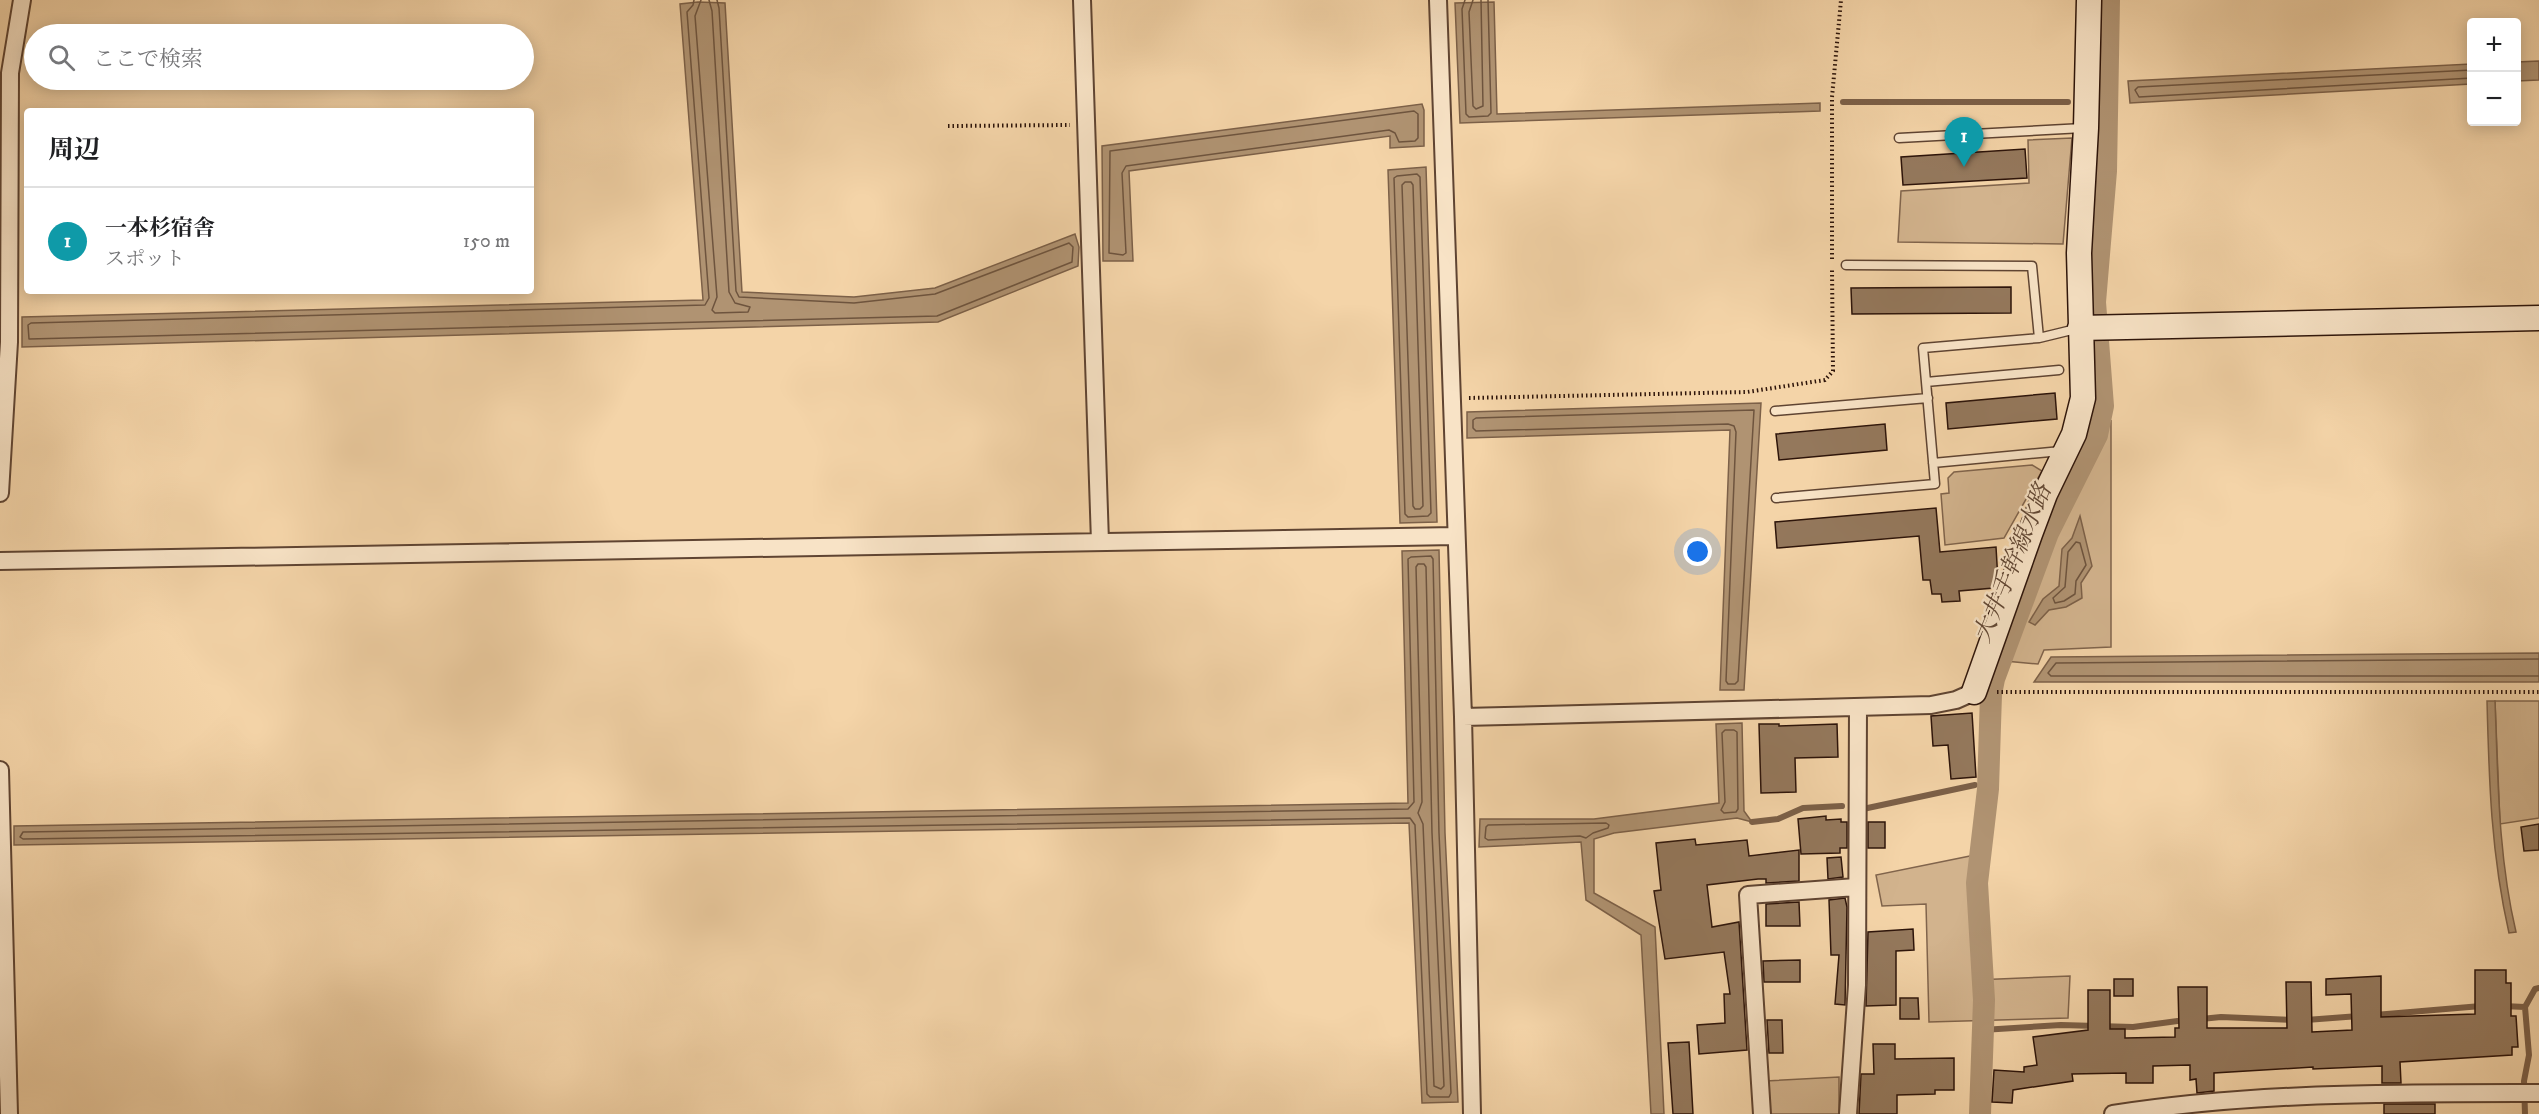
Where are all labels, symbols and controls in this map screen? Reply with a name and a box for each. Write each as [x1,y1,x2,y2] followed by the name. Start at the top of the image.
[2467,18,2521,126] map controls
[2467,18,2521,72] button: +
[24,24,534,90] search box
[45,41,78,74] icon: search
[93,46,203,73] text: ここで検索
[2467,72,2521,126] button: −
[1944,118,1984,167] pin: 1
[48,134,100,167] text: 周辺
[105,215,215,242] text: 一本杉宿舎
[64,229,71,254] text: 1
[463,229,510,254] text: 150 m
[105,247,185,272] text: スポット
[1968,478,2059,647] water label: 大井手幹線水路
[1683,537,1712,566] your location

